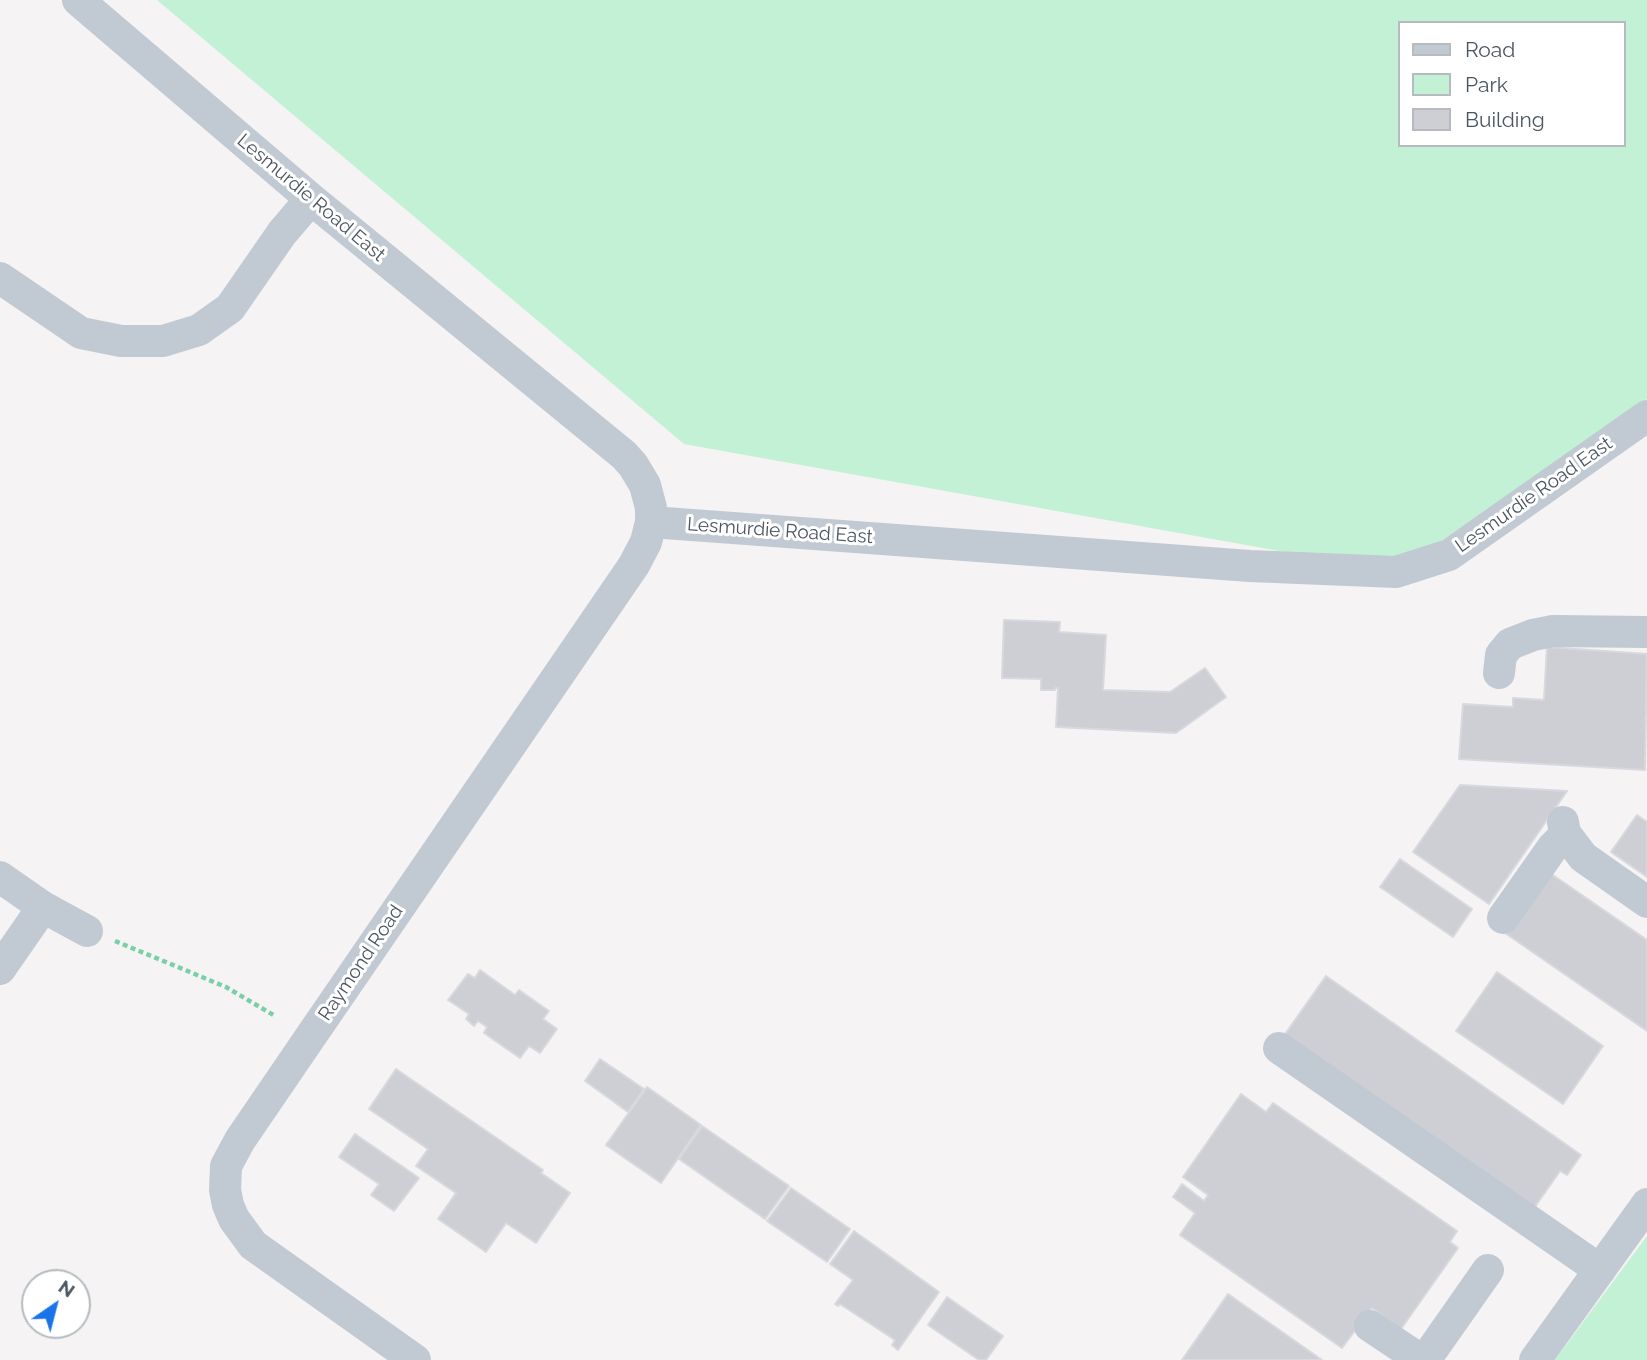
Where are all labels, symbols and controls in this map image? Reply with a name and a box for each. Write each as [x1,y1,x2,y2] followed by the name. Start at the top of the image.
[1398,21,1626,147] legend
[1465,37,1515,62] text: Road
[1465,72,1508,97] text: Park
[1465,107,1545,132] text: Building
[232,129,390,267] street label: Lesmurdie Road East
[1451,432,1617,558] street label: Lesmurdie Road East
[686,513,874,549] street label: Lesmurdie Road East
[314,901,408,1025] street label: Raymond Road
[21,1269,91,1339] north arrow
[55,1275,79,1302] text: N

